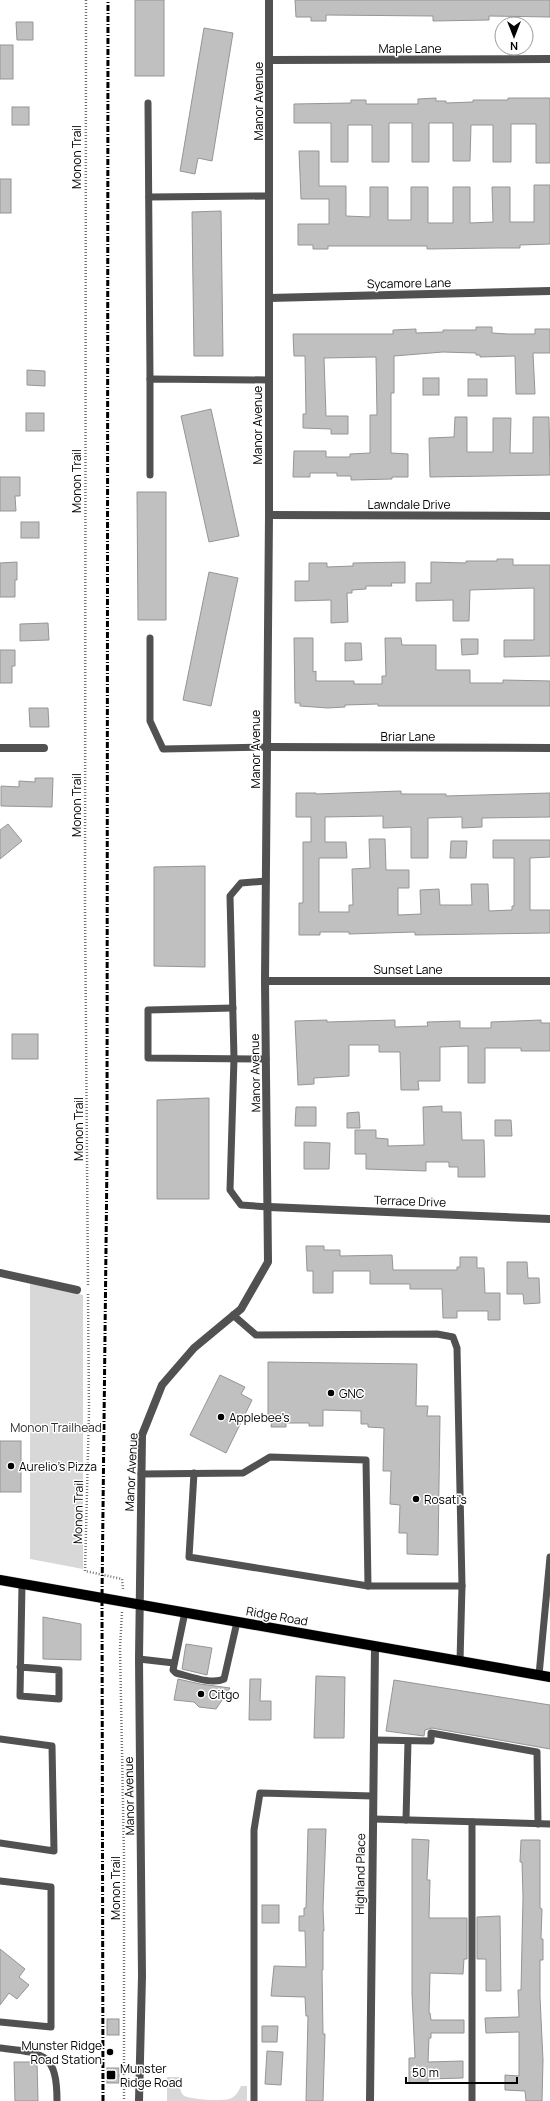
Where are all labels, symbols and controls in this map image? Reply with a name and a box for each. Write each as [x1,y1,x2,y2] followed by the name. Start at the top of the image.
[494,16,534,56] north arrow
[510,39,518,54] text: N
[379,40,441,57] street label: Maple Lane
[250,62,267,140] street label: Manor Avenue
[68,125,85,189] street label: Monon Trail
[367,274,451,292] street label: Sycamore Lane
[249,386,266,464] street label: Manor Avenue
[68,449,85,513] street label: Monon Trail
[368,496,450,513] street label: Lawndale Drive
[247,710,264,788] street label: Manor Avenue
[381,728,435,745] street label: Briar Lane
[68,773,85,837] street label: Monon Trail
[373,961,443,978] street label: Sunset Lane
[246,1033,264,1113] street label: Manor Avenue
[70,1097,87,1161] street label: Monon Trail
[374,1191,446,1211] street label: Terrace Drive
[339,1385,365,1402] place label: GNC
[326,1388,336,1398] marker: GNC
[229,1409,290,1426] place label: Applebee's
[216,1412,226,1422] marker: Applebee's
[10,1419,102,1436] park label: Monon Trailhead
[120,1432,142,1512] street label: Manor Avenue
[19,1458,97,1475] place label: Aurelio's Pizza
[6,1461,16,1471] marker: Aurelio's Pizza
[69,1480,87,1544] street label: Monon Trail
[424,1491,467,1508] place label: Rosati's
[411,1494,421,1504] marker: Rosati's
[245,1602,309,1630] street label: Ridge Road
[209,1686,239,1703] place label: Citgo
[196,1689,206,1699] marker: Citgo
[120,1756,138,1836] street label: Manor Avenue
[351,1833,369,1915] street label: Highland Place
[107,1856,124,1920] street label: Monon Trail
[21,2037,102,2068] place label: Munster Ridge Road Station
[105,2047,115,2057] marker: Munster Ridge Road Station
[406,2059,517,2085] scale bar
[120,2060,182,2091] place label: Munster Ridge Road
[412,2064,439,2081] text: 50 m
[105,2069,117,2081] marker: Munster Ridge Road

